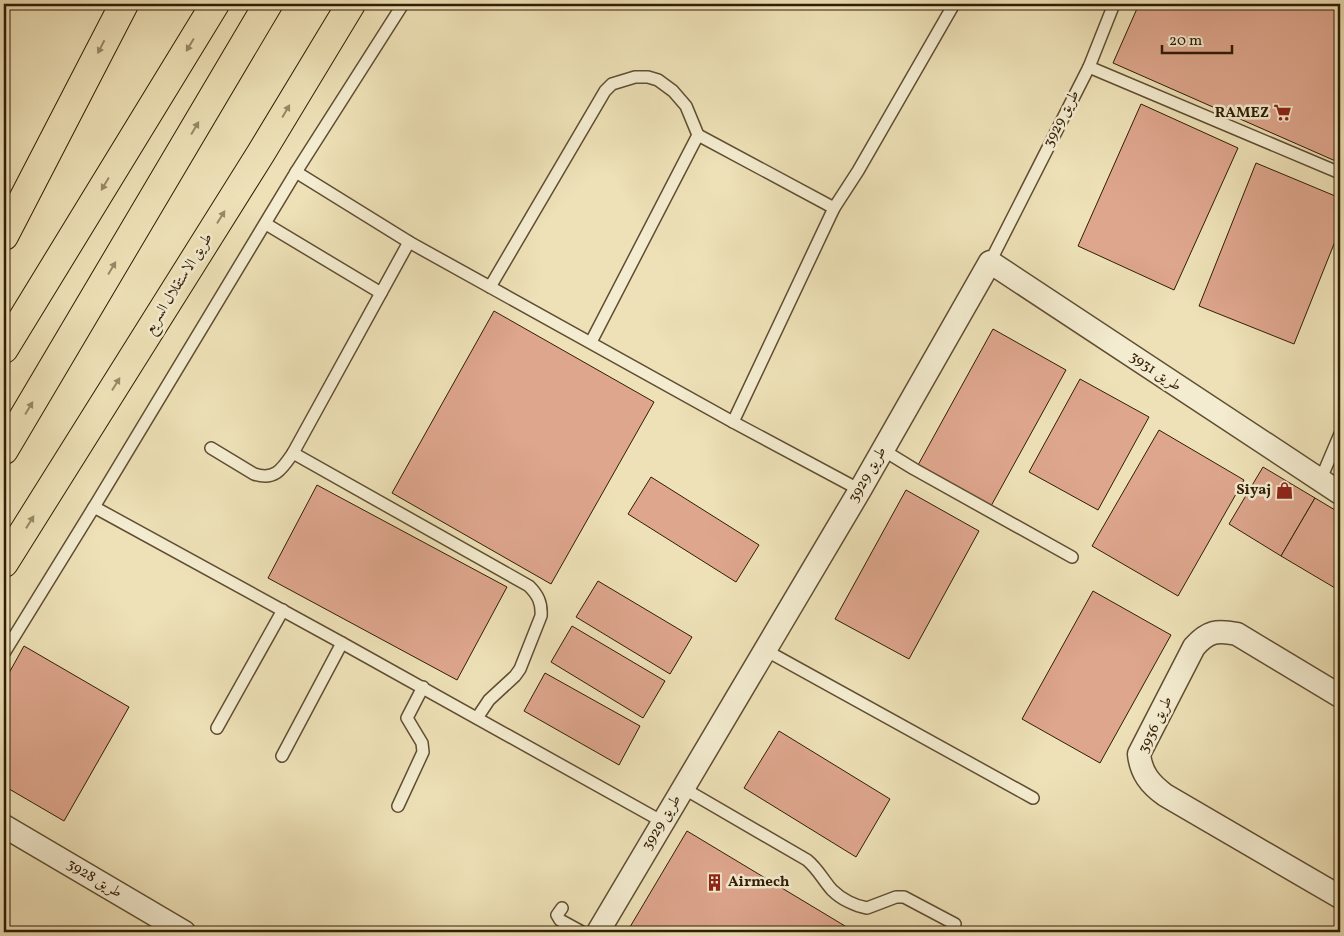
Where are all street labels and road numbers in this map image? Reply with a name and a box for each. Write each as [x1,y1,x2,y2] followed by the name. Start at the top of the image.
[1039,87,1085,151] street label: طريق 3929
[139,229,220,340] street label: طريق الاستقلال السريع
[1125,347,1185,397] street label: طريق 3931
[844,443,892,507] street label: طريق 3929
[1134,693,1178,757] street label: طريق 3936
[637,791,687,855] street label: طريق 3929
[62,854,126,904] street label: طريق 3928

